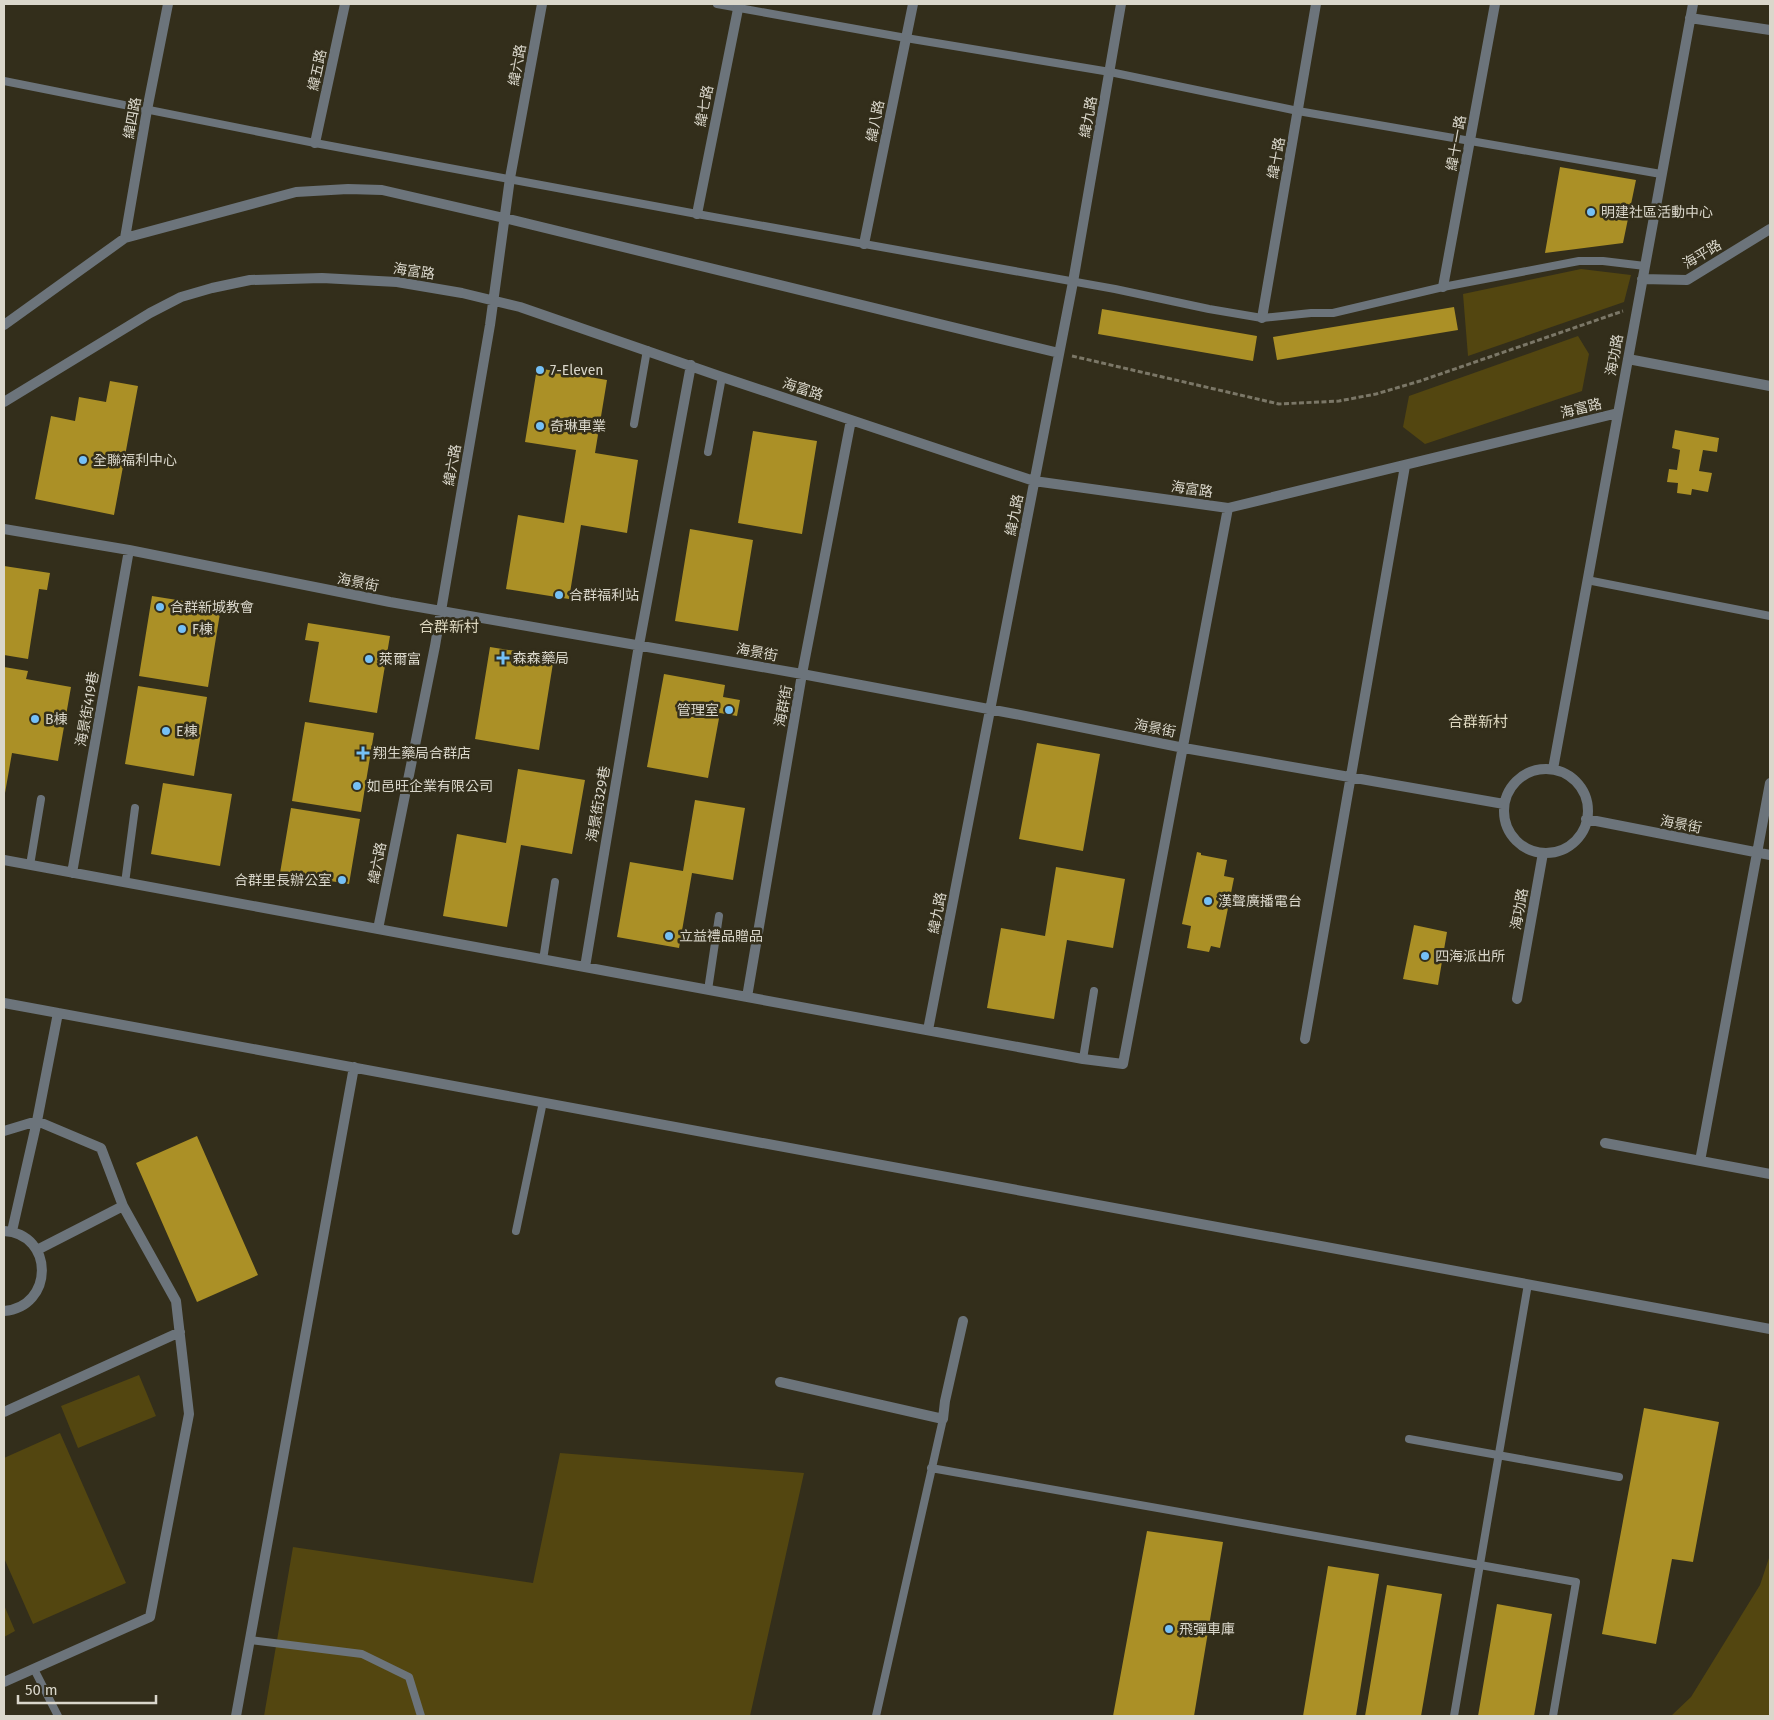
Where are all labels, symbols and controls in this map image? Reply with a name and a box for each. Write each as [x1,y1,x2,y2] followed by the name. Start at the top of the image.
[505,43,530,87] street label: 緯六路
[305,48,330,92] street label: 緯五路
[692,84,717,128] street label: 緯七路
[1076,95,1101,139] street label: 緯九路
[120,96,145,140] street label: 緯四路
[863,99,888,143] street label: 緯八路
[1443,114,1470,172] street label: 緯十一路
[1264,136,1289,180] street label: 緯十路
[1601,204,1713,221] place label: 明建社區活動中心
[1585,206,1597,218] marker: 明建社區活動中心
[1680,236,1725,273] street label: 海平路
[392,260,436,283] street label: 海富路
[1602,333,1627,377] street label: 海功路
[550,362,604,379] place label: 7-Eleven
[534,364,546,376] marker: 7-Eleven
[780,375,825,404] street label: 海富路
[1559,395,1604,422] street label: 海富路
[550,418,606,435] place label: 奇琳車業
[534,420,546,432] marker: 奇琳車業
[440,443,465,487] street label: 緯六路
[93,452,177,469] place label: 全聯福利中心
[77,454,89,466] marker: 全聯福利中心
[1170,478,1214,501] street label: 海富路
[1002,493,1027,537] street label: 緯九路
[336,570,380,595] street label: 海景街
[569,587,639,604] place label: 合群福利站
[553,589,565,601] marker: 合群福利站
[170,599,254,616] place label: 合群新城教會
[154,601,166,613] marker: 合群新城教會
[419,618,479,636] district label: 合群新村
[192,621,213,638] place label: F棟
[176,623,188,635] marker: F棟
[735,640,779,665] street label: 海景街
[513,650,569,667] place label: 森森藥局
[379,651,421,668] place label: 萊爾富
[497,652,509,664] marker: 森森藥局
[363,653,375,665] marker: 萊爾富
[73,670,102,748] street label: 海景街419巷
[771,684,796,728] street label: 海群街
[677,702,719,719] place label: 管理室
[723,704,735,716] marker: 管理室
[45,711,68,728] place label: B棟
[29,713,41,725] marker: B棟
[1448,713,1508,731] district label: 合群新村
[1133,716,1177,741] street label: 海景街
[176,723,198,740] place label: E棟
[160,725,172,737] marker: E棟
[373,745,471,762] place label: 翔生藥局合群店
[357,747,369,759] marker: 翔生藥局合群店
[583,765,614,843] street label: 海景街329巷
[367,778,493,795] place label: 如邑旺企業有限公司
[351,780,363,792] marker: 如邑旺企業有限公司
[1659,812,1703,837] street label: 海景街
[365,841,390,885] street label: 緯六路
[234,872,332,889] place label: 合群里長辦公室
[336,874,348,886] marker: 合群里長辦公室
[1507,887,1532,931] street label: 海功路
[925,891,950,935] street label: 緯九路
[1218,893,1302,910] place label: 漢聲廣播電台
[1202,895,1214,907] marker: 漢聲廣播電台
[679,928,763,945] place label: 立益禮品贈品
[663,930,675,942] marker: 立益禮品贈品
[1435,948,1505,965] place label: 四海派出所
[1419,950,1431,962] marker: 四海派出所
[1179,1621,1235,1638] place label: 飛彈車庫
[1163,1623,1175,1635] marker: 飛彈車庫
[18,1672,155,1704] scale bar
[25,1681,58,1699] text: 50 m

